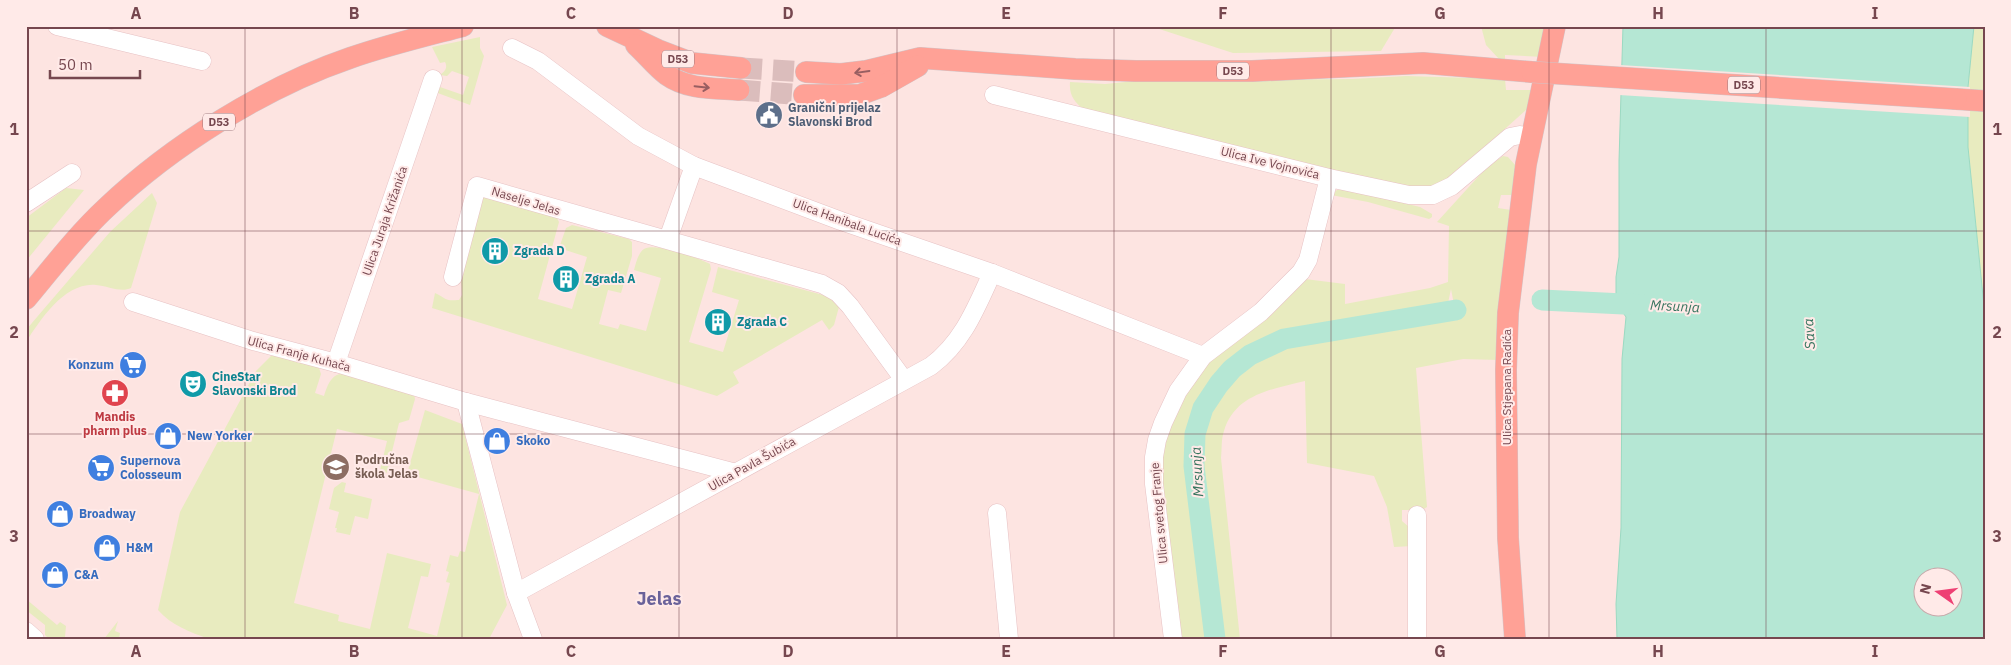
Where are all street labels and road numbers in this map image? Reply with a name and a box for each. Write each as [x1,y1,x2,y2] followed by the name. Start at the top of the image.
[662,51,694,68] road number: D53
[1217,62,1249,80] road number: D53
[1728,76,1760,94] road number: D53
[203,114,235,130] road number: D53
[1219,143,1322,182] street label: Ulica Ive Vojnovića
[359,164,410,278] street label: Ulica Juraja Križanića
[490,183,563,218] street label: Naselje Jelas
[791,195,904,248] street label: Ulica Hanibala Lucića
[1499,328,1514,445] street label: Ulica Stjepana Radića
[246,333,353,375] street label: Ulica Franje Kuhača
[705,433,799,494] street label: Ulica Pavla Šubića
[1147,461,1170,564] street label: Ulica svetog Franje

